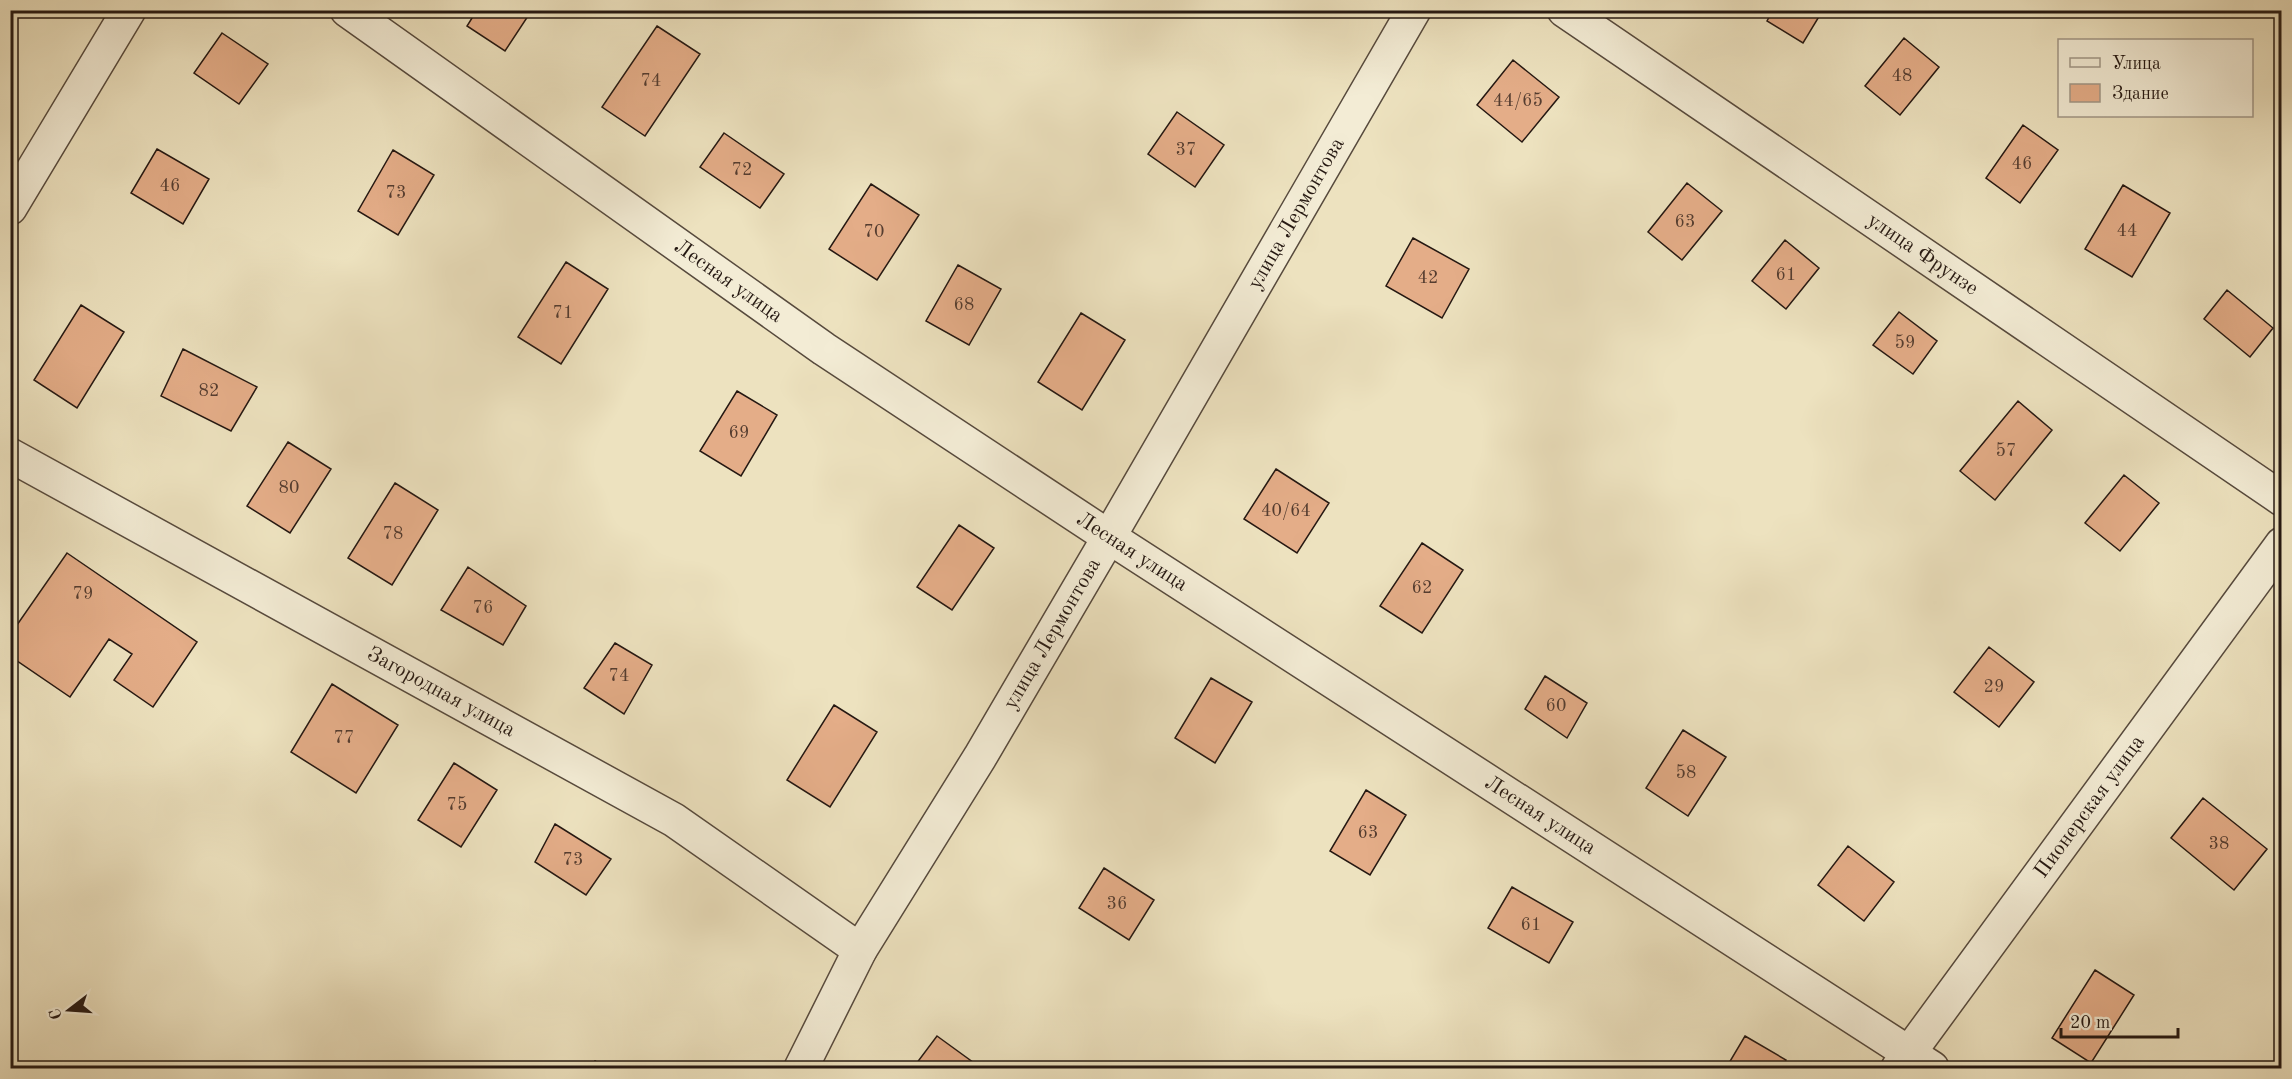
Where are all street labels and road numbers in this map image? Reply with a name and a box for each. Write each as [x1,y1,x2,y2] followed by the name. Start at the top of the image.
[1244,134,1348,293] street label: улица Лермонтова
[1863,209,1982,299] street label: улица Фрунзе
[670,236,787,327] street label: Лесная улица
[1073,508,1191,595] street label: Лесная улица
[1000,555,1105,713] street label: улица Лермонтова
[364,643,519,741] street label: Загородная улица
[2030,731,2149,882] street label: Пионерская улица
[1481,772,1600,859] street label: Лесная улица

